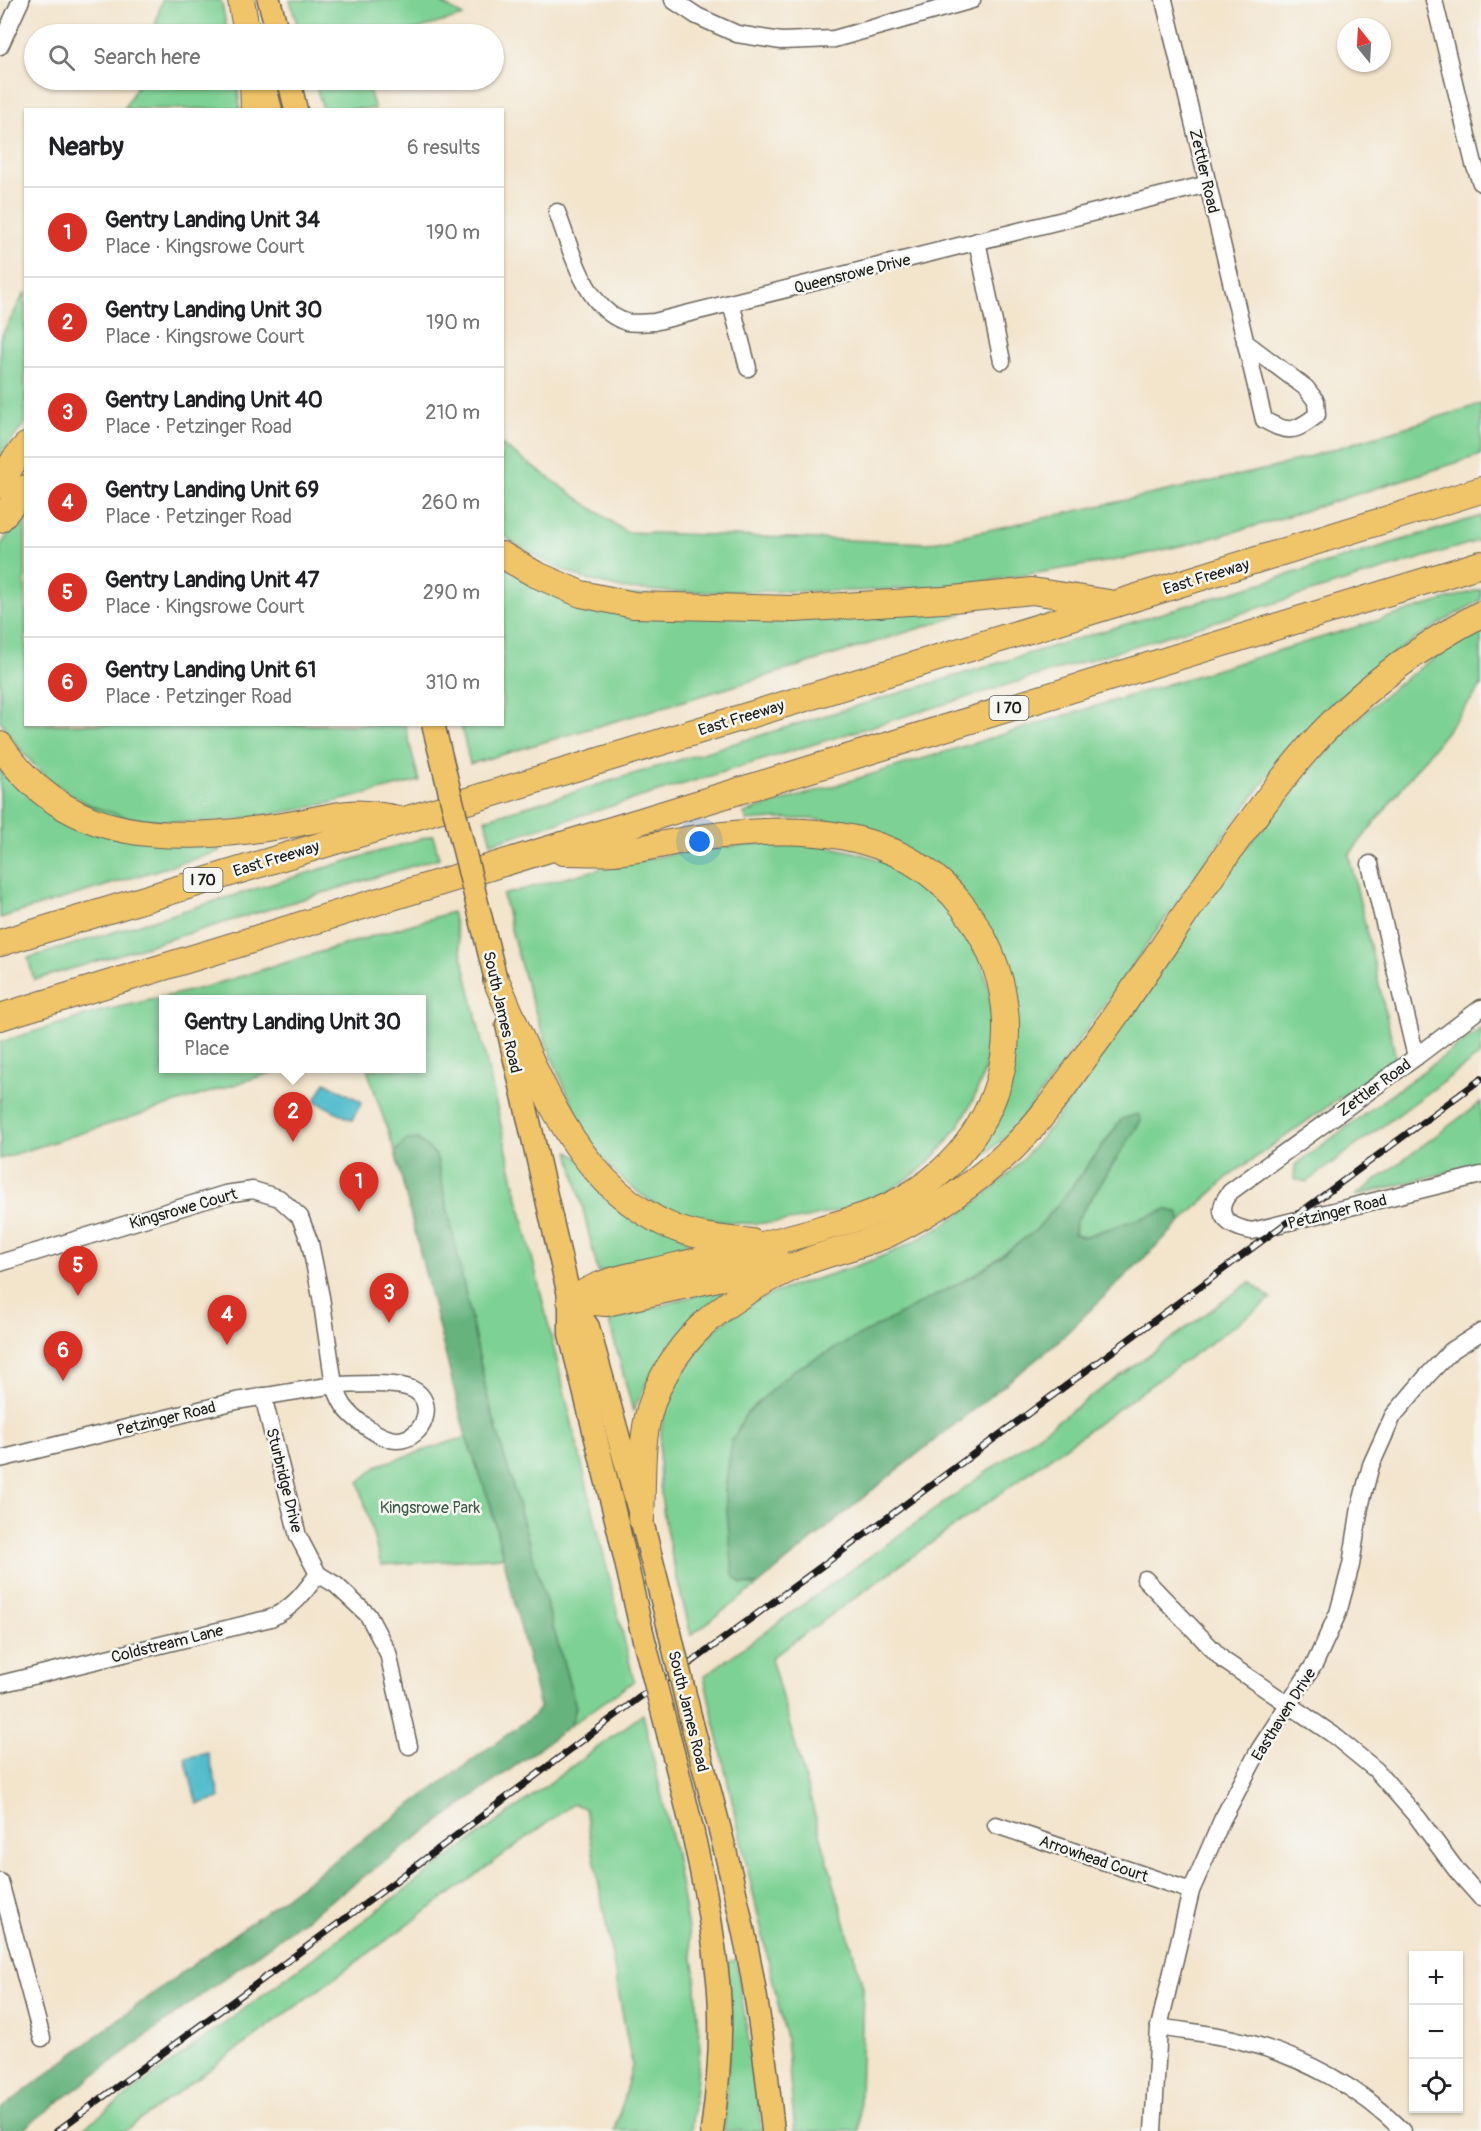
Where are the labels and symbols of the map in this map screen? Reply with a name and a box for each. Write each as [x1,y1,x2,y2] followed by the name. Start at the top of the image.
[1337,18,1391,72] north arrow
[1185,127,1223,215] street label: Zettler Road
[792,250,913,298] street label: Queensrowe Drive
[1161,554,1252,599] street label: East Freeway
[696,695,787,740] street label: East Freeway
[990,696,1028,720] road number: I 70
[685,827,714,856] your location
[231,836,322,881] street label: East Freeway
[184,868,222,892] road number: I 70
[478,949,526,1075] street label: South James Road
[1334,1055,1415,1121] street label: Zettler Road
[274,1092,312,1142] pin: 2
[340,1162,378,1212] pin: 1
[127,1184,240,1234] street label: Kingsrowe Court
[1286,1190,1389,1234] street label: Petzinger Road
[58,1246,98,1296] pin: 5
[370,1274,408,1323] pin: 3
[208,1296,246,1345] pin: 4
[44,1332,82,1381] pin: 6
[115,1397,218,1441] street label: Petzinger Road
[261,1426,307,1535] street label: Sturbridge Drive
[380,1498,481,1518] park label: Kingsrowe Park
[109,1620,226,1668] street label: Coldstream Lane
[663,1648,713,1774] street label: South James Road
[1247,1664,1320,1765] street label: Easthaven Drive
[1037,1831,1151,1887] street label: Arrowhead Court

